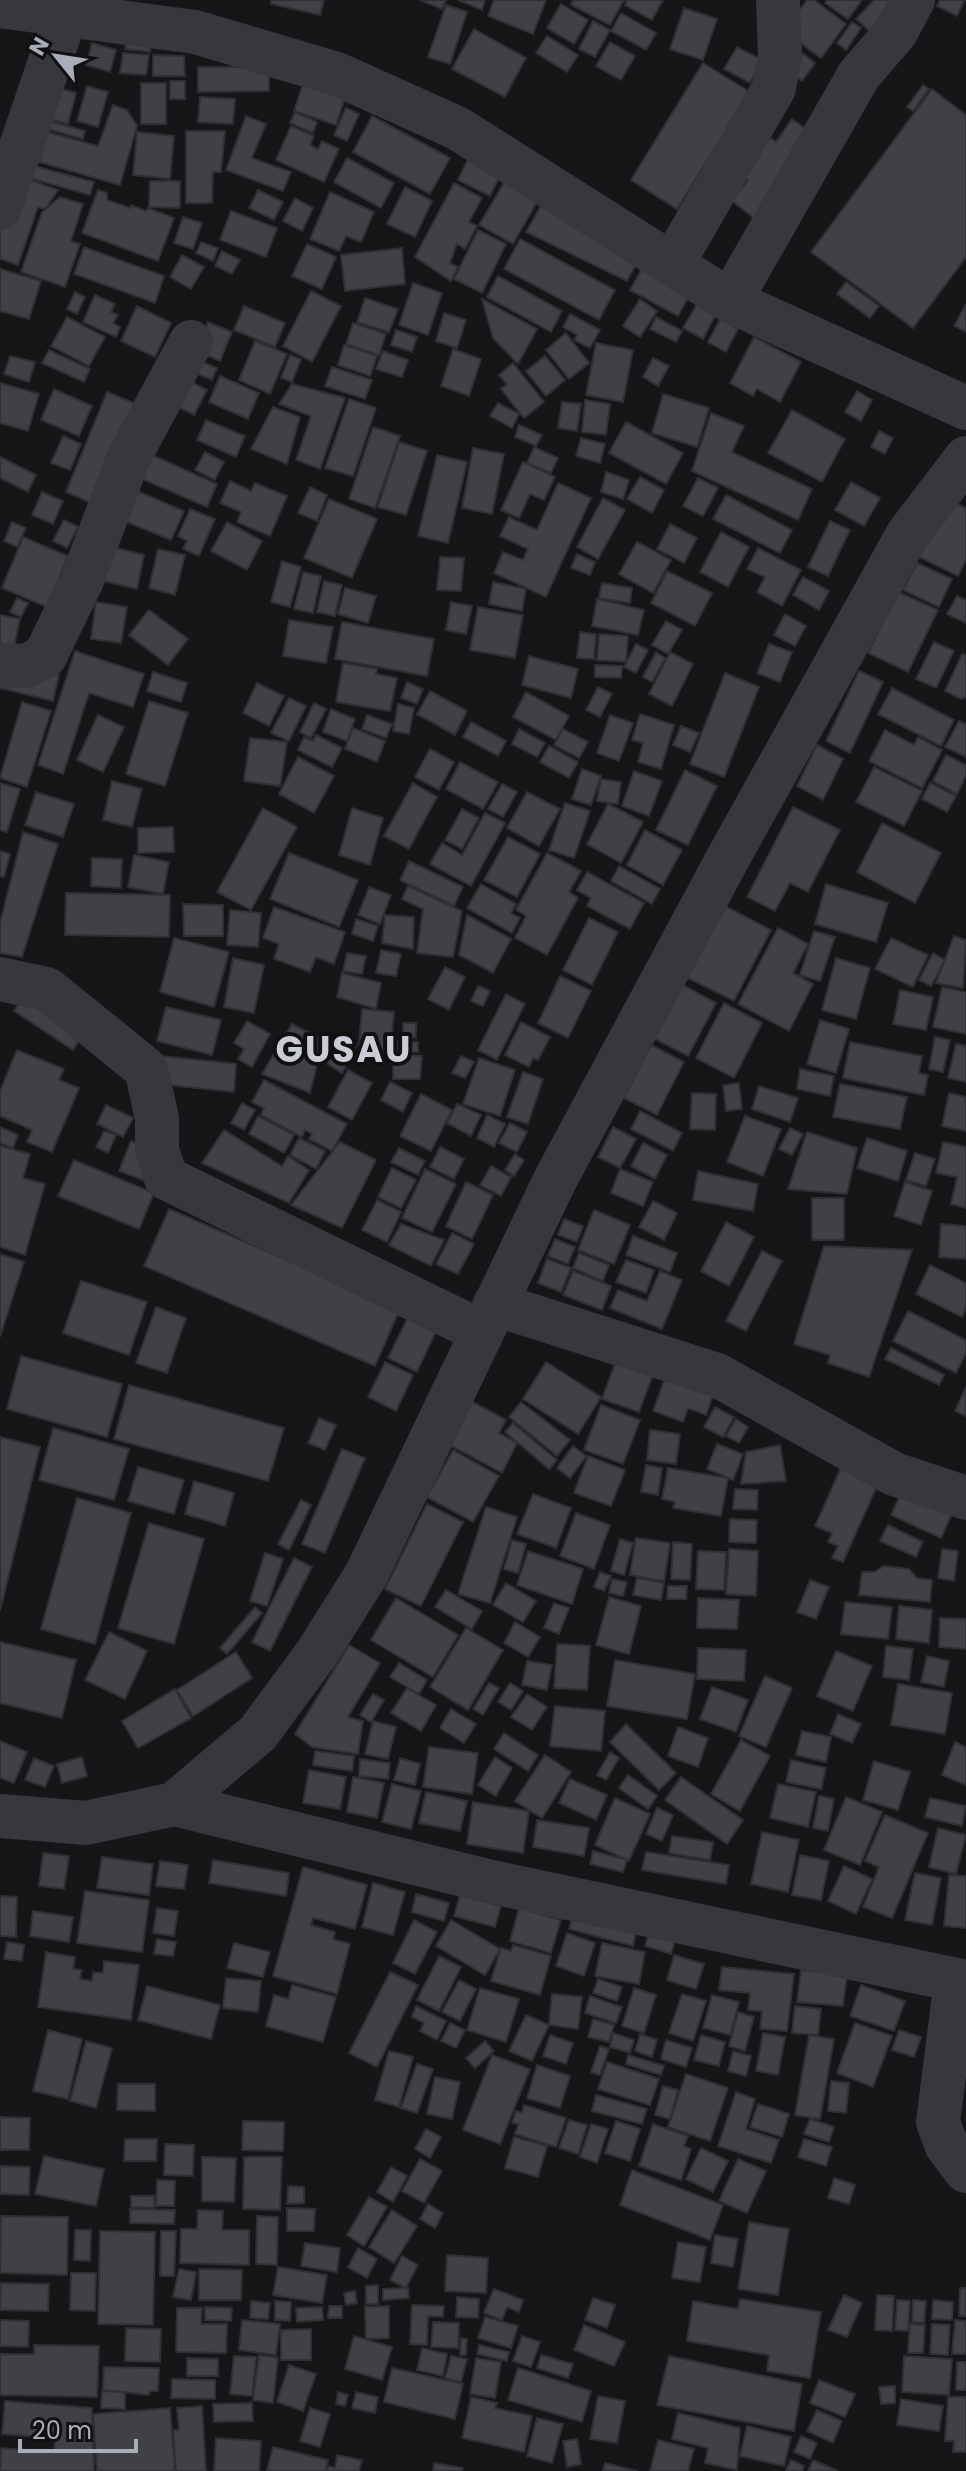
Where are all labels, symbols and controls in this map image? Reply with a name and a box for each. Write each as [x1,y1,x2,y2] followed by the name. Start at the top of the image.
[16,16,96,96] north arrow
[22,31,57,61] text: N
[276,1024,412,1075] district label: GUSAU
[20,2403,136,2453] scale bar
[32,2414,92,2447] text: 20 m

